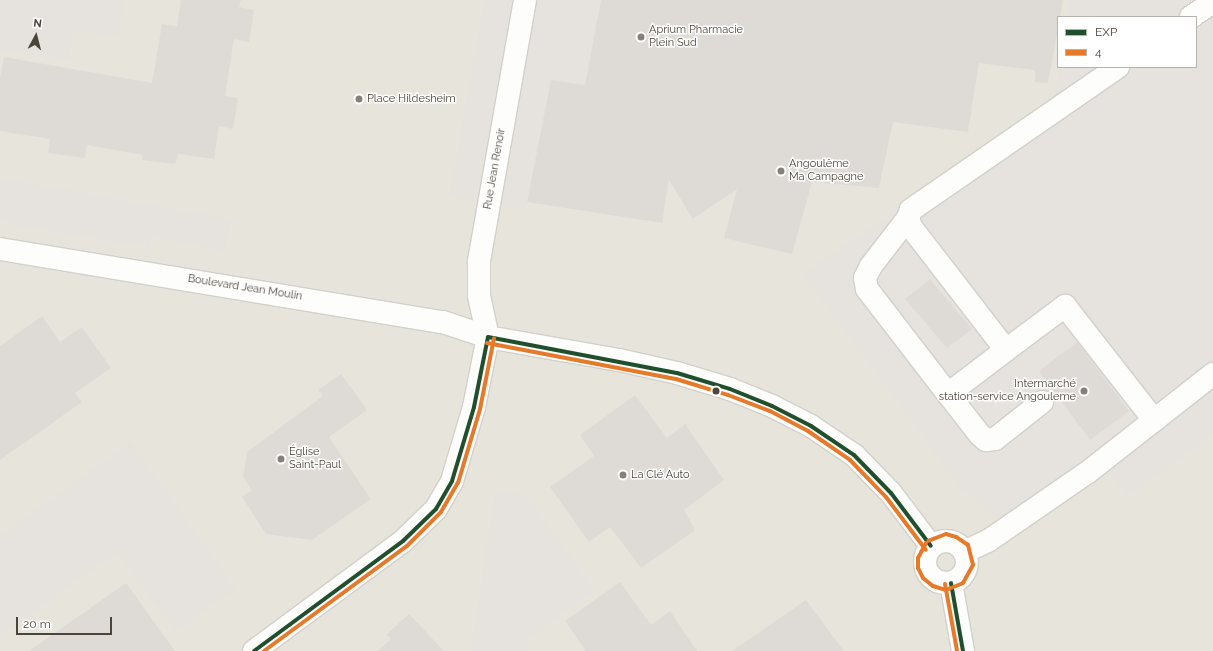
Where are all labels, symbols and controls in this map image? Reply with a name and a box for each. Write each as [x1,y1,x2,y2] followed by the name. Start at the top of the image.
[16,16,56,56] north arrow
[1057,16,1197,68] legend
[33,17,42,31] text: N
[649,24,743,50] place label: Aprium Pharmacie Plein Sud
[1095,25,1117,39] text: EXP
[636,32,646,42] marker: Aprium Pharmacie Plein Sud
[1095,45,1102,59] text: 4
[367,92,456,106] place label: Place Hildesheim
[354,94,364,104] marker: Place Hildesheim
[481,127,509,211] street label: Rue Jean Renoir
[789,158,863,184] place label: Angoulême Ma Campagne
[776,166,786,176] marker: Angoulême Ma Campagne
[187,272,303,304] street label: Boulevard Jean Moulin
[938,378,1076,404] place label: Intermarché station-service Angouleme
[711,386,721,396] unlabelled marker
[1079,386,1089,396] marker: Intermarché station-service Angouleme
[289,446,341,472] place label: Église Saint-Paul
[276,454,286,464] marker: Église Saint-Paul
[631,468,690,482] place label: La Clé Auto
[618,470,628,480] marker: La Clé Auto
[18,609,114,635] scale bar
[23,617,51,631] text: 20 m

